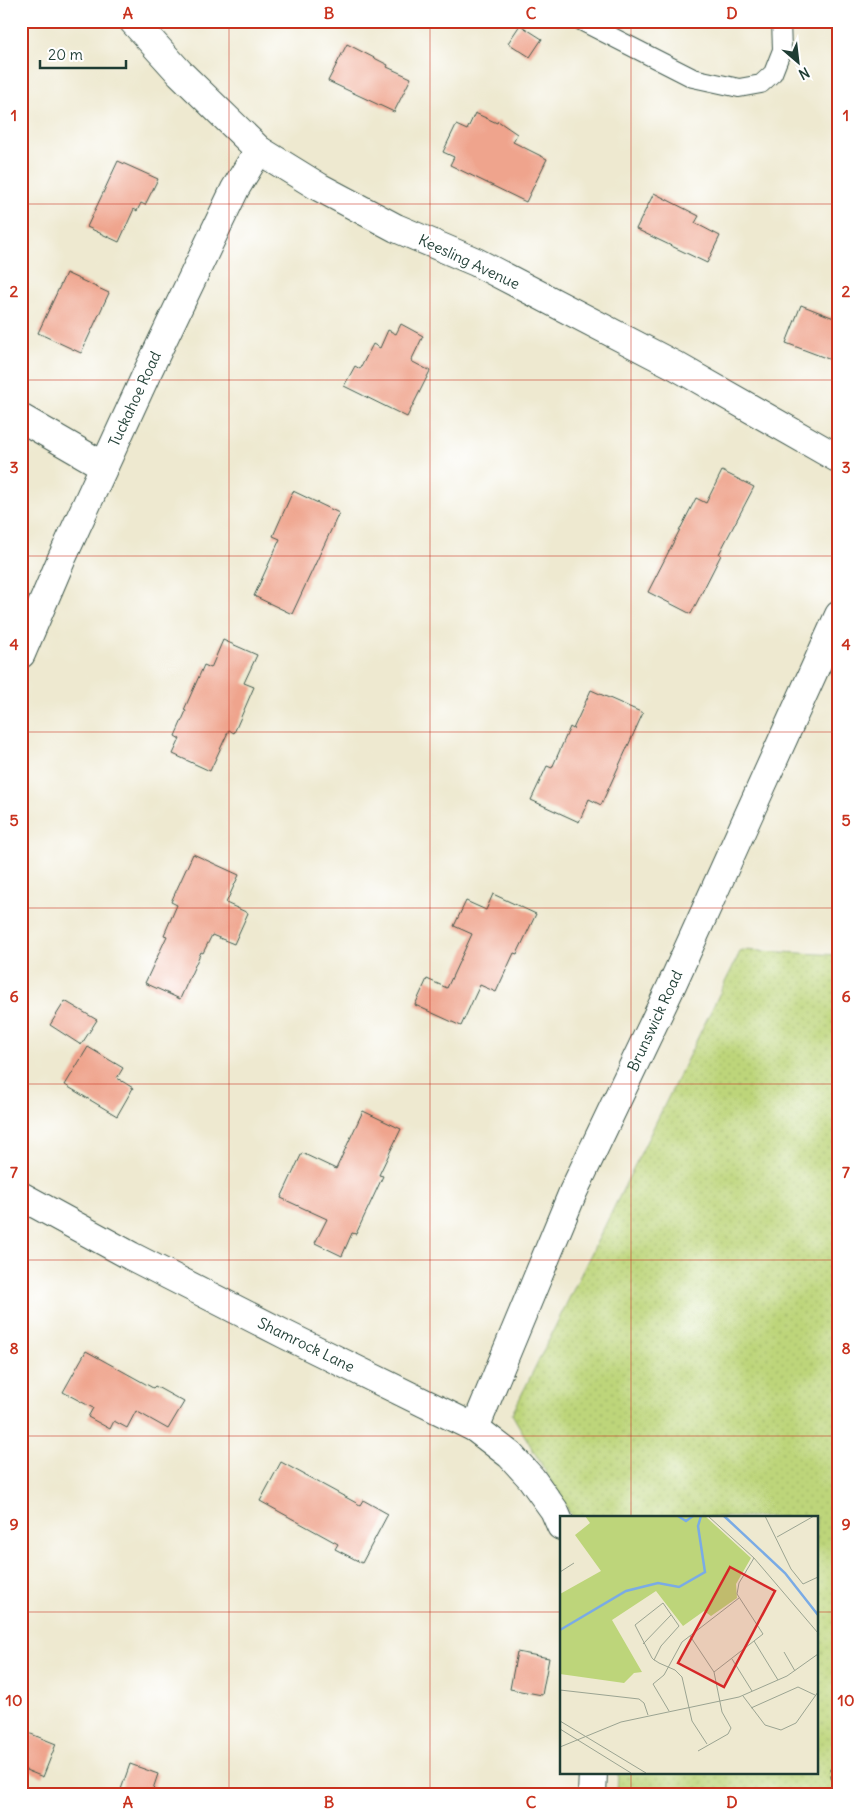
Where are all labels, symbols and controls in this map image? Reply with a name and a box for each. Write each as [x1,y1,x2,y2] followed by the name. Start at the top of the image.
[123,3,133,23] text: A
[324,3,335,23] text: B
[526,3,537,23] text: C
[726,3,738,23] text: D
[40,38,126,70] scale bar
[772,38,822,88] north arrow
[48,45,83,64] text: 20 m
[796,63,813,84] text: N
[11,105,17,125] text: 1
[843,105,849,125] text: 1
[416,230,523,293] street label: Keesling Avenue
[10,281,19,301] text: 2
[842,281,851,301] text: 2
[104,348,165,450] street label: Tuckahoe Road
[9,457,19,477] text: 3
[841,457,851,477] text: 3
[9,634,19,654] text: 4
[841,634,851,654] text: 4
[9,810,19,830] text: 5
[841,810,851,830] text: 5
[623,967,686,1074] street label: Brunswick Road
[9,986,19,1006] text: 6
[841,986,851,1006] text: 6
[10,1162,18,1182] text: 7
[842,1162,850,1182] text: 7
[255,1313,358,1376] street label: Shamrock Lane
[9,1338,19,1358] text: 8
[841,1338,851,1358] text: 8
[9,1514,19,1534] text: 9
[841,1514,851,1534] text: 9
[560,1516,818,1774] inset map
[6,1690,22,1710] text: 10
[838,1690,854,1710] text: 10
[123,1792,133,1812] text: A
[324,1792,335,1812] text: B
[526,1792,537,1812] text: C
[726,1792,738,1812] text: D

